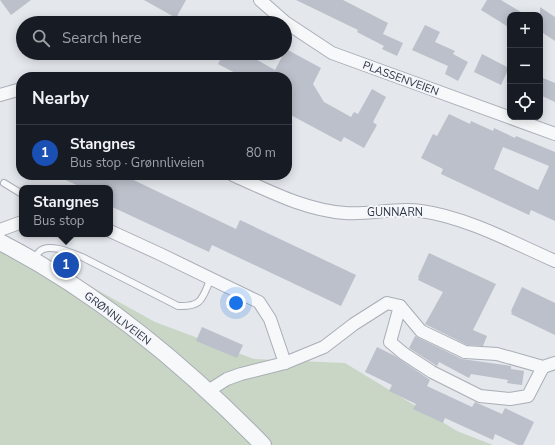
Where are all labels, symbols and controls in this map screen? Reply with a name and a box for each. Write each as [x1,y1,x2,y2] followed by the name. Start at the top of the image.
[507,12,543,120] map controls
[507,12,543,48] button: +
[16,16,292,60] search box
[30,27,52,49] icon: search
[62,28,142,48] text: Search here
[507,48,543,84] button: −
[361,58,441,99] street label: PLASSENVEIEN
[507,84,543,120] button: locate
[32,87,89,110] text: Nearby
[70,134,135,154] text: Stangnes
[41,144,49,162] text: 1
[246,144,276,162] text: 80 m
[70,154,205,172] text: Bus stop · Grønnliveien
[19,185,113,237] popup
[33,192,99,212] text: Stangnes
[367,205,423,220] street label: GUNNARN
[33,212,84,230] text: Bus stop
[53,250,79,280] pin: 1
[81,288,154,349] street label: GRØNNLIVEIEN
[226,293,246,313] your location

